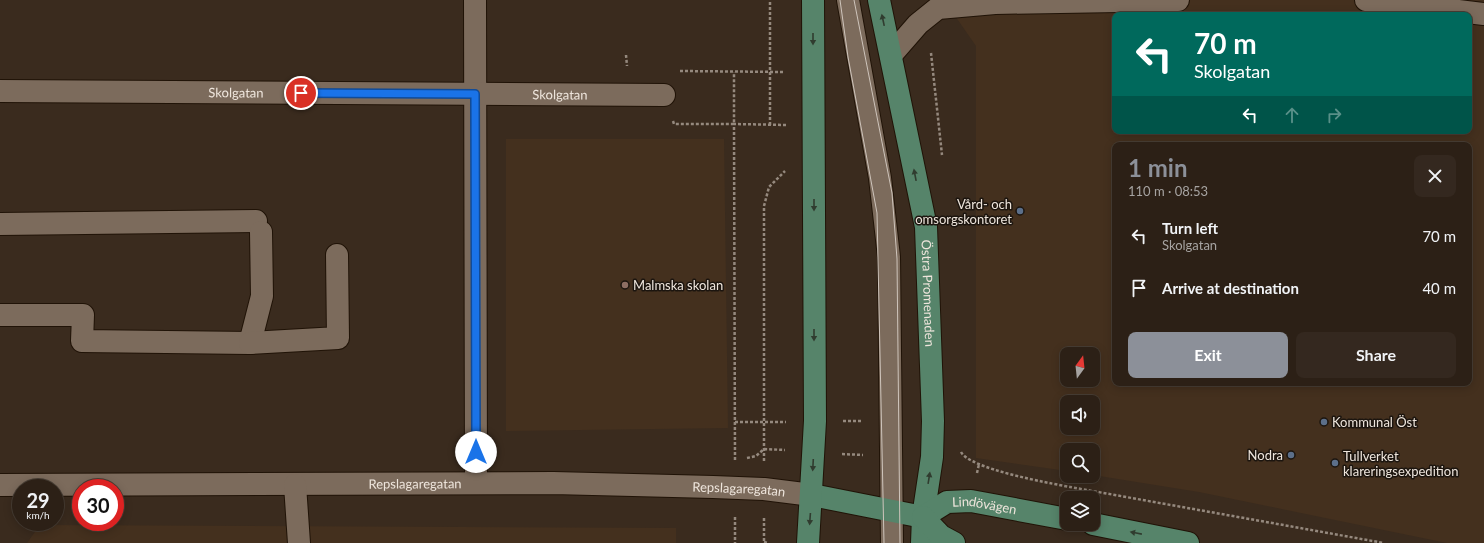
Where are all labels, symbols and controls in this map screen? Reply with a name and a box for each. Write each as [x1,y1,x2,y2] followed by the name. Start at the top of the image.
[880,14,886,26] one-way arrow
[1194,26,1257,60] text: 70 m
[1128,28,1180,80] icon: left
[810,33,816,46] one-way arrow
[1194,60,1270,82] text: Skolgatan
[284,76,318,110] pin
[290,82,312,104] icon: arrive
[208,84,264,101] street label: Skolgatan
[532,86,588,103] street label: Skolgatan
[1239,104,1261,126] icon: left
[1281,104,1303,126] icon: ahead
[1323,104,1345,126] icon: right
[1128,153,1188,182] text: 1 min
[1414,155,1456,197] button: close
[912,169,918,181] one-way arrow
[1128,183,1208,199] text: 110 m · 08:53
[915,196,1012,227] place label: Vård- och omsorgskontoret
[811,199,817,212] one-way arrow
[1015,206,1025,216] marker: Vård- och omsorgskontoret
[1162,219,1218,237] text: Turn left
[1128,225,1150,247] icon: left
[1422,227,1456,245] text: 70 m
[1162,237,1217,253] text: Skolgatan
[918,239,938,347] street label: Östra Promenaden
[633,277,723,293] place label: Malmska skolan
[1128,277,1150,299] icon: arrive
[1162,279,1299,297] text: Arrive at destination
[1422,279,1456,297] text: 40 m
[620,280,630,290] marker: Malmska skolan
[811,329,817,342] one-way arrow
[1128,332,1288,378] button: Exit
[1296,332,1456,378] button: Share
[1060,347,1100,387] north arrow
[1060,347,1100,531] map controls
[1060,395,1100,435] button: sound
[1332,414,1417,430] place label: Kommunal Öst
[1319,417,1329,427] marker: Kommunal Öst
[455,431,497,473] position arrow
[1060,443,1100,483] button: search
[1248,447,1283,463] place label: Nodra
[1343,448,1458,479] place label: Tullverket klareringsexpedition
[1286,450,1296,460] marker: Nodra
[810,458,817,471] one-way arrow
[1330,458,1340,468] marker: Tullverket klareringsexpedition
[926,472,932,484] one-way arrow
[368,475,462,492] street label: Repslagaregatan
[692,478,786,500] street label: Repslagaregatan
[72,479,124,531] speed limit sign: 30
[26,488,50,512] text: 29
[1060,491,1100,531] button: layers
[952,493,1018,517] street label: Lindövägen
[26,509,50,521] text: km/h
[806,513,813,525] one-way arrow
[1130,529,1142,535] one-way arrow

